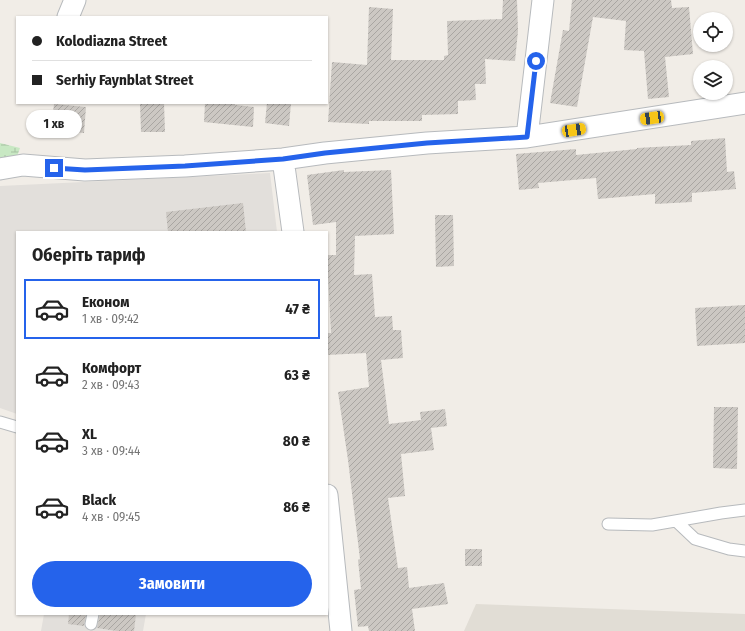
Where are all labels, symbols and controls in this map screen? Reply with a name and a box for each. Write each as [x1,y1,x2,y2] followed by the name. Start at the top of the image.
[693,12,733,100] map controls
[693,12,733,52] button: locate
[56,32,167,50] text: Kolodiazna Street
[527,52,545,70] route start
[693,60,733,100] button: layers
[56,71,193,89] text: Serhiy Faynblat Street
[26,110,82,138] callout: 1 хв
[639,110,665,126] car
[44,116,64,131] text: 1 хв
[561,122,587,138] car
[45,159,63,177] route end
[32,244,146,266] text: Оберіть тариф
[34,291,70,327] icon: car
[82,293,129,311] text: Економ
[285,300,310,318] text: 47 ₴
[82,311,139,326] text: 1 хв · 09:42
[34,357,70,393] icon: car
[82,359,141,377] text: Комфорт
[284,366,310,384] text: 63 ₴
[82,377,140,392] text: 2 хв · 09:43
[34,423,70,459] icon: car
[82,425,97,443] text: XL
[283,432,310,450] text: 80 ₴
[82,443,140,458] text: 3 хв · 09:44
[34,489,70,525] icon: car
[82,491,116,509] text: Black
[283,498,310,516] text: 86 ₴
[82,509,140,524] text: 4 хв · 09:45
[32,561,312,607] button: Замовити

